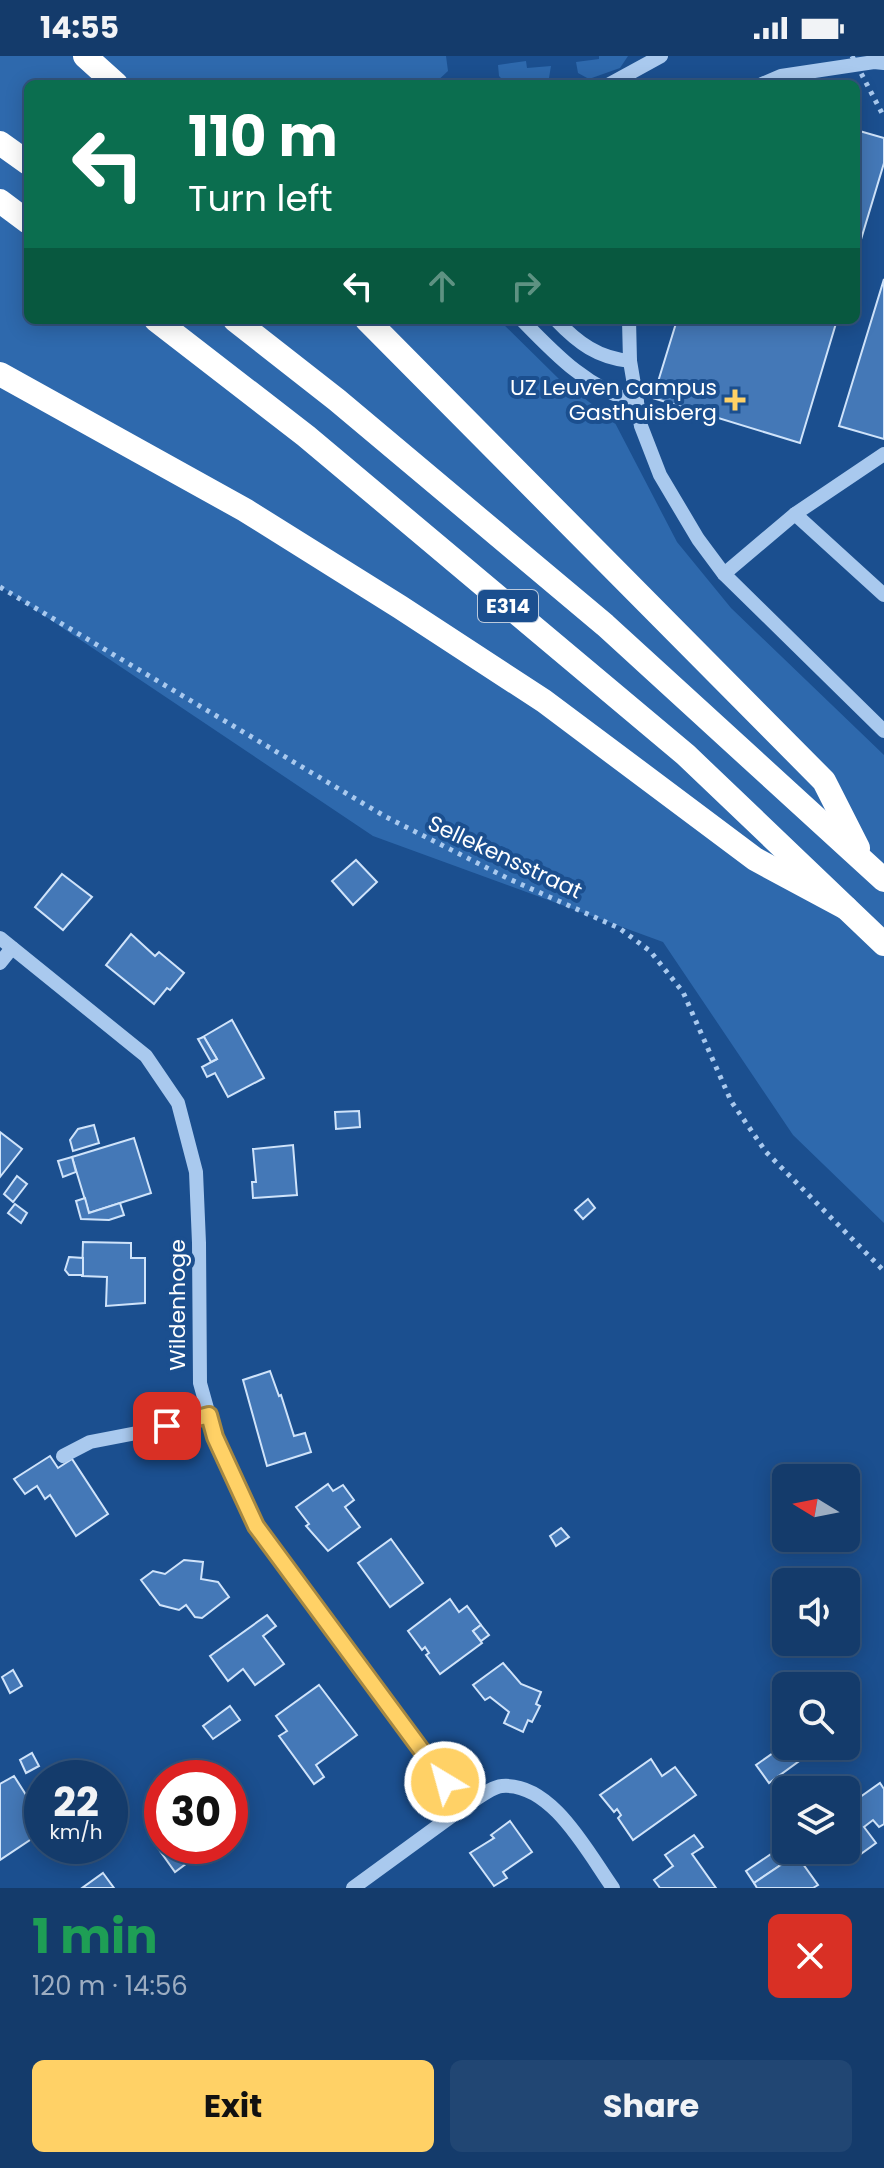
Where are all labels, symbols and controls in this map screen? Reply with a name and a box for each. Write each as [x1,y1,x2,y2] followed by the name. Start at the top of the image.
[40,6,119,49] text: 14:55
[188,97,338,176] text: 110 m
[56,112,160,216] icon: left
[188,173,333,224] text: Turn left
[336,264,380,308] icon: left
[420,264,464,308] icon: ahead
[504,264,548,308] icon: right
[510,372,717,428] place label: UZ Leuven campus Gasthuisberg
[724,389,746,411] marker: UZ Leuven campus Gasthuisberg
[478,590,538,622] road number: E314
[423,808,587,906] street label: Sellekensstraat
[162,1239,193,1371] street label: Wildenhoge
[133,1392,201,1460] pin
[145,1404,189,1448] icon: arrive
[772,1464,860,1552] north arrow
[772,1464,860,1864] map controls
[772,1568,860,1656] button: sound
[772,1672,860,1760] button: search
[403,1740,487,1824] position arrow
[144,1760,248,1864] speed limit sign: 30
[53,1774,99,1830] text: 22
[772,1776,860,1864] button: layers
[49,1818,103,1846] text: km/h
[32,1903,158,1970] text: 1 min
[768,1914,852,1998] button: close
[32,1968,188,2004] text: 120 m · 14:56
[32,2060,434,2152] button: Exit
[450,2060,852,2152] button: Share

